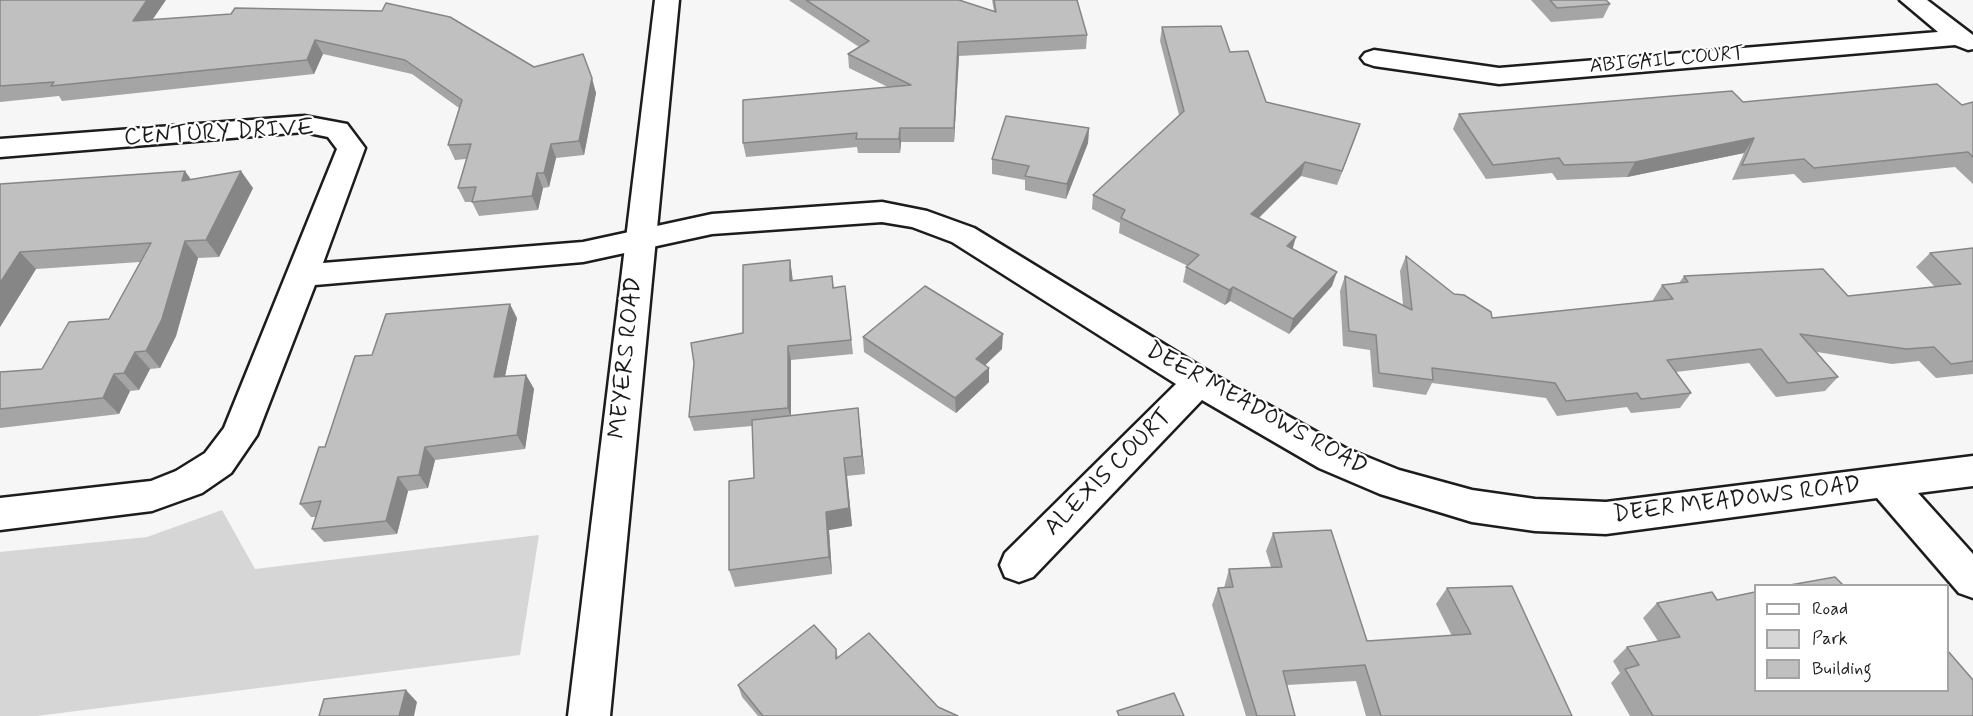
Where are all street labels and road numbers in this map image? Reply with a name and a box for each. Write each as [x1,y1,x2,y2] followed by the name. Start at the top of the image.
[1589,42,1745,80] street label: ABIGAIL COURT
[123,115,315,153] street label: CENTURY DRIVE
[604,276,650,440] street label: MEYERS ROAD
[1140,337,1372,483] street label: DEER MEADOWS ROAD
[1039,403,1179,543] street label: ALEXIS COURT
[1612,472,1862,530] street label: DEER MEADOWS ROAD

